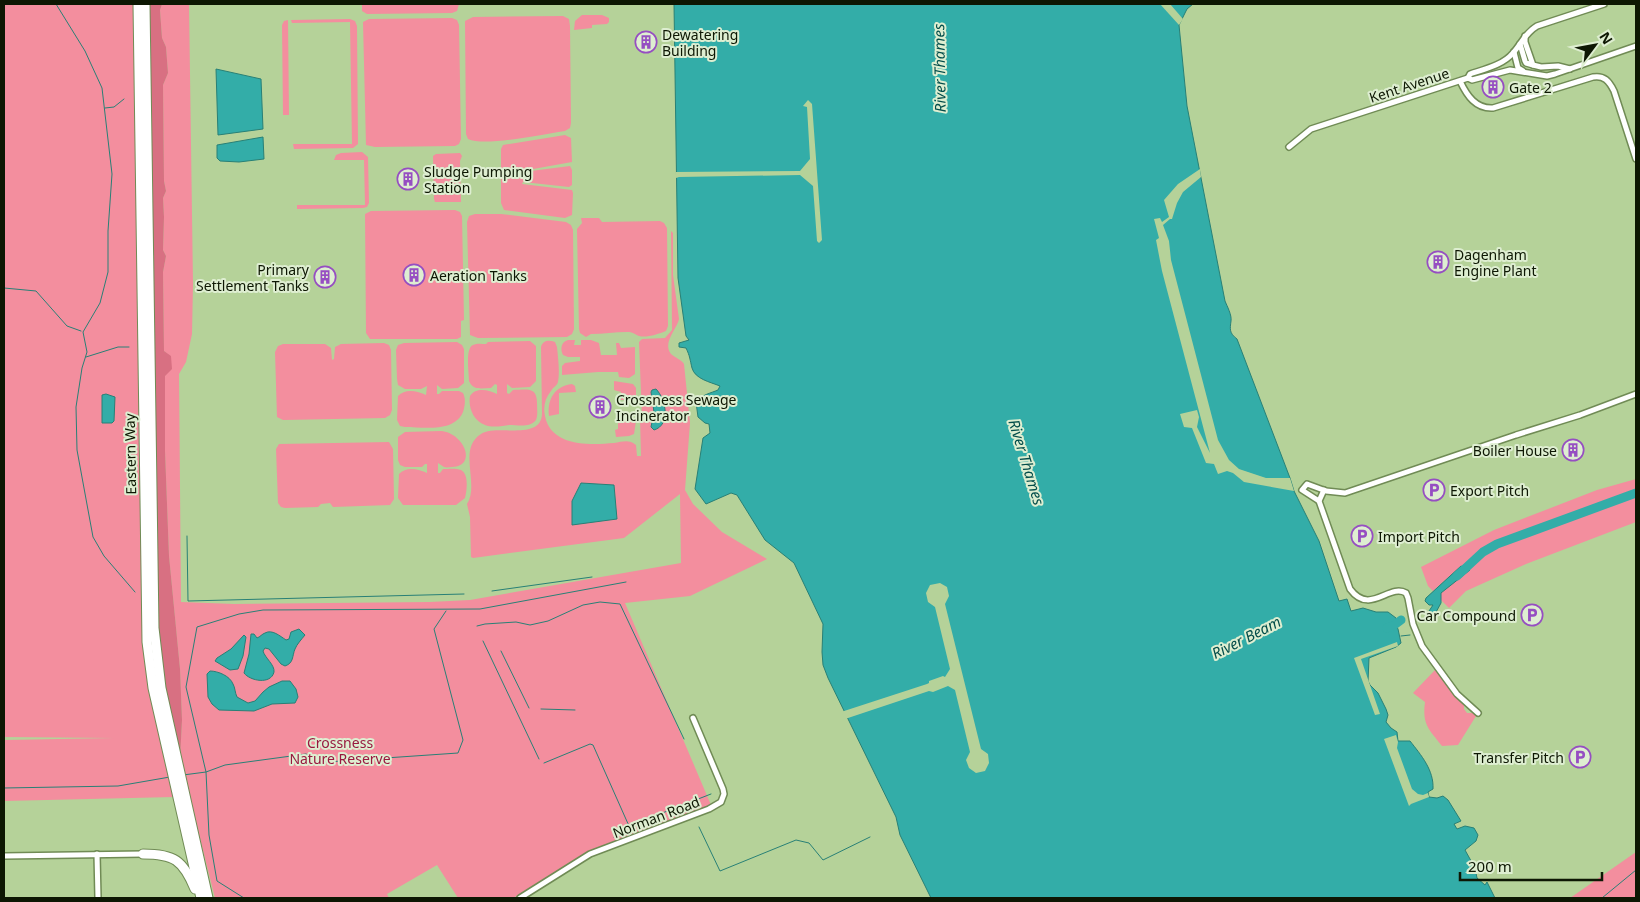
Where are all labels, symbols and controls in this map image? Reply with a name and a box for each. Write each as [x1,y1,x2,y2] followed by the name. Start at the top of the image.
[1570,20,1620,70] north arrow
[928,23,950,112] water label: River Thames
[662,25,738,60] place label: Dewatering Building
[1595,28,1618,48] text: N
[634,30,658,54] building icon: Dewatering Building
[1367,63,1452,107] street label: Kent Avenue
[1481,75,1505,99] building icon: Gate 2
[1509,78,1552,97] place label: Gate 2
[424,162,532,197] place label: Sludge Pumping Station
[396,167,420,191] building icon: Sludge Pumping Station
[1454,245,1537,280] place label: Dagenham Engine Plant
[1426,250,1450,274] building icon: Dagenham Engine Plant
[196,260,310,295] place label: Primary Settlement Tanks
[402,263,426,287] building icon: Aeration Tanks
[313,265,337,289] building icon: Primary Settlement Tanks
[430,266,527,285] place label: Aeration Tanks
[616,390,737,425] place label: Crossness Sewage Incinerator
[588,395,612,419] building icon: Crossness Sewage Incinerator
[120,412,140,495] street label: Eastern Way
[1004,417,1050,508] water label: River Thames
[1561,438,1585,462] building icon: Boiler House
[1473,441,1557,460] place label: Boiler House
[1422,478,1446,502] parking icon: Export Pitch
[1450,481,1529,500] place label: Export Pitch
[1350,524,1374,548] parking icon: Import Pitch
[1378,527,1460,546] place label: Import Pitch
[1520,603,1544,627] parking icon: Car Compound
[1416,606,1516,625] place label: Car Compound
[1208,611,1284,663] water label: River Beam
[289,733,391,768] park label: Crossness Nature Reserve
[1568,745,1592,769] parking icon: Transfer Pitch
[1474,748,1564,767] place label: Transfer Pitch
[610,792,702,842] street label: Norman Road
[1460,850,1602,882] scale bar
[1468,856,1512,876] text: 200 m

